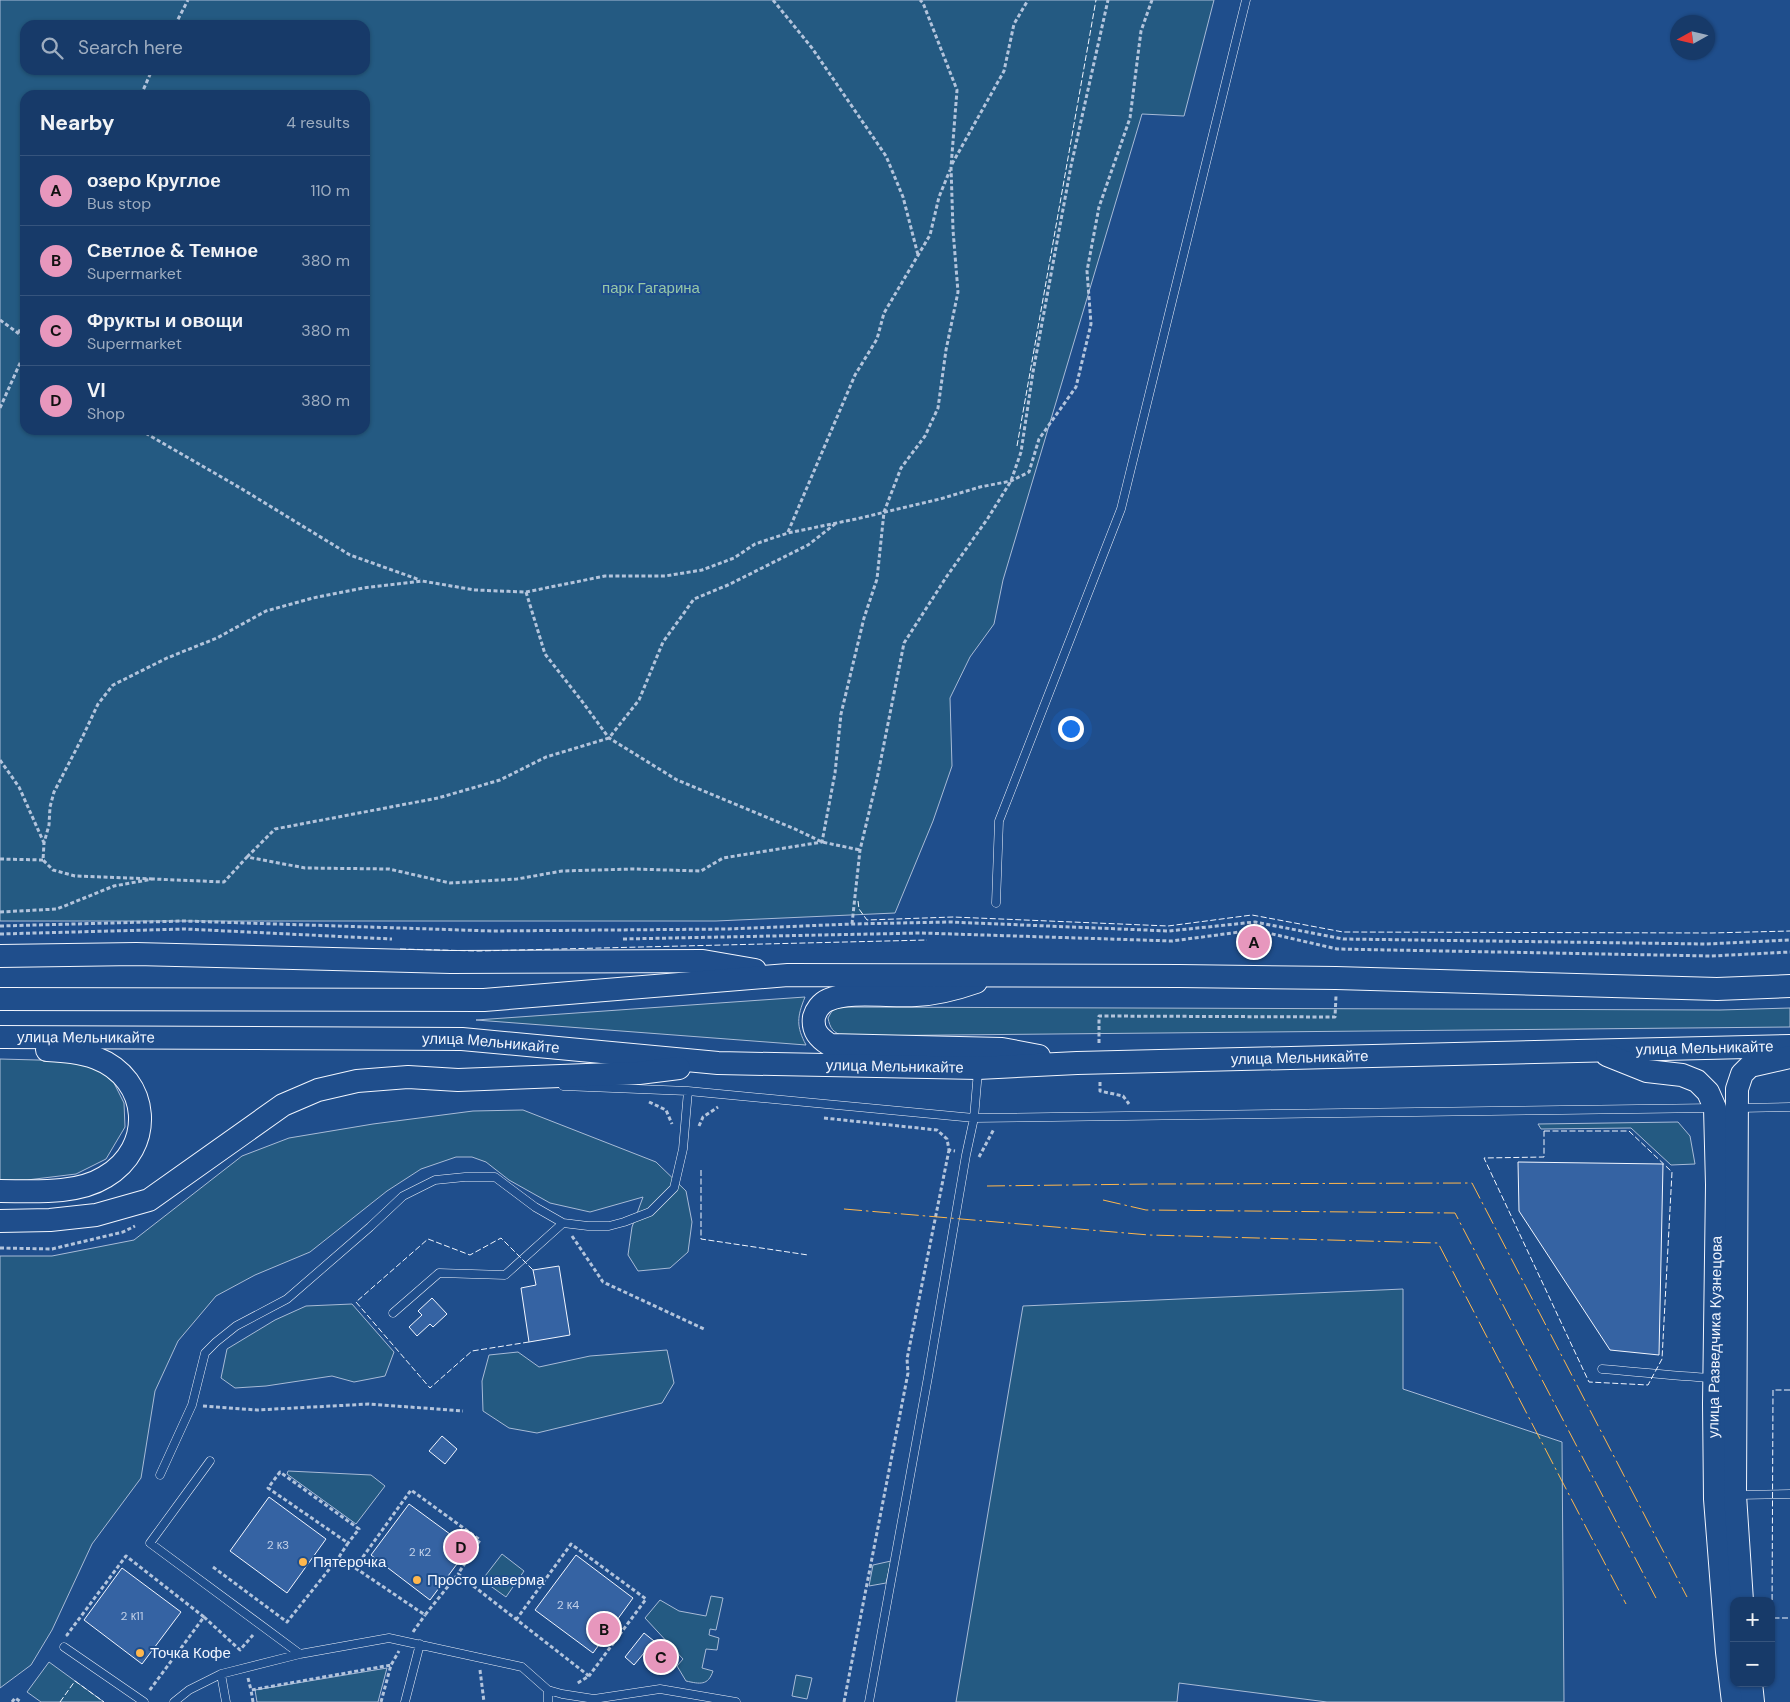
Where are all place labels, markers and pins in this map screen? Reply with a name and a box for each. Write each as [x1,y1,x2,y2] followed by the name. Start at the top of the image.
[1238,923,1270,961] pin: A
[445,1528,477,1566] pin: D
[313,1552,387,1572] place label: Пятерочка
[297,1556,309,1568] marker: Пятерочка
[427,1570,545,1590] place label: Просто шаверма
[411,1574,423,1586] marker: Просто шаверма
[588,1610,620,1648] pin: B
[645,1638,677,1676] pin: C
[150,1643,231,1663] place label: Точка Кофе
[134,1647,146,1659] marker: Точка Кофе

